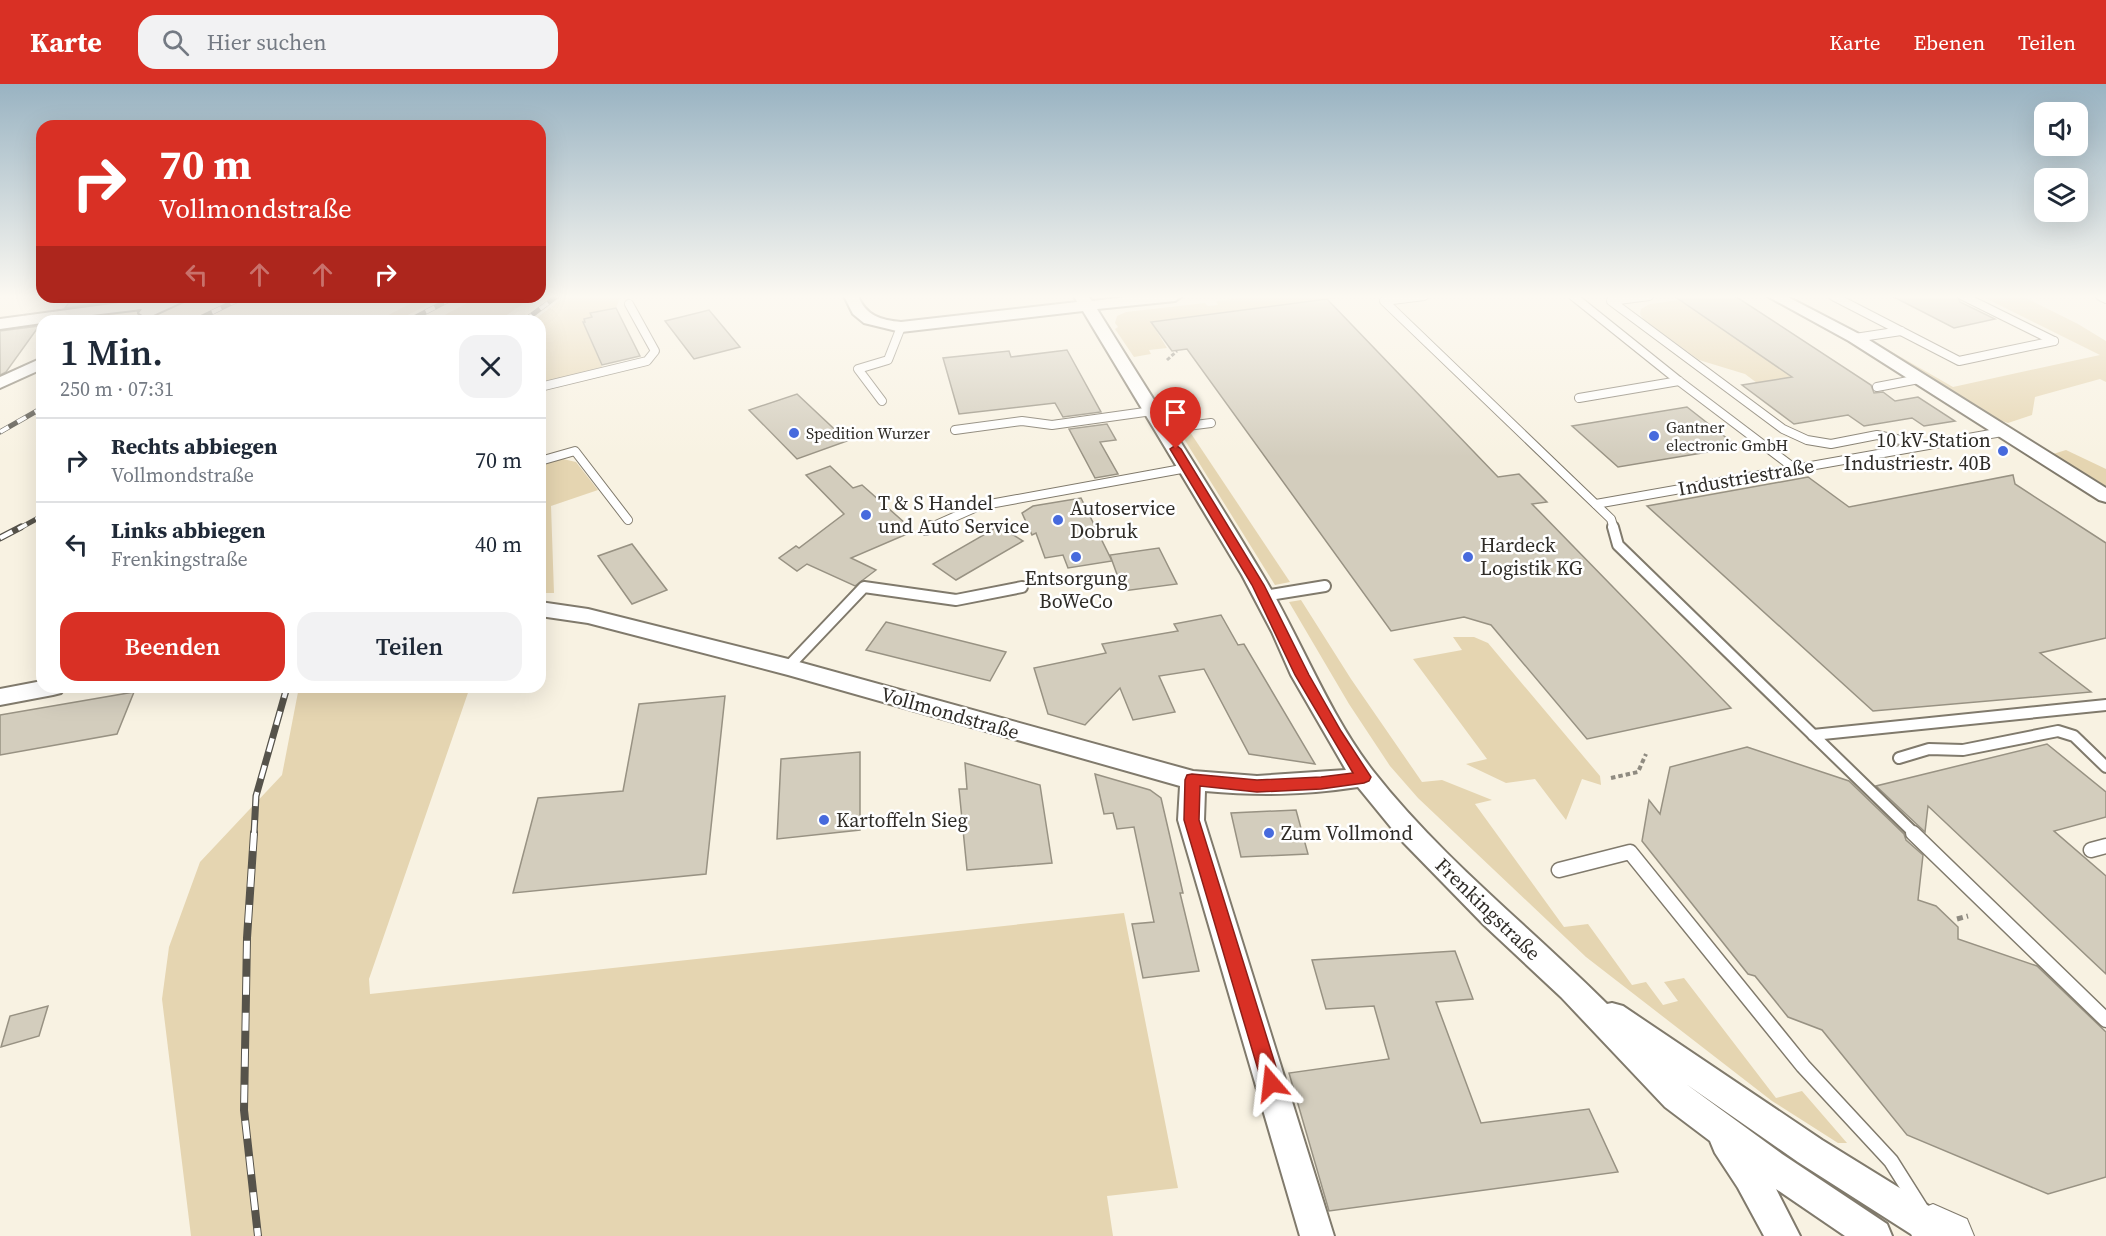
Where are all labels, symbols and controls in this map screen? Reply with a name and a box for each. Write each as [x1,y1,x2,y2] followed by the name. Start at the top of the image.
[138,15,558,69] search box
[30,23,102,61] text: Karte
[159,26,192,59] icon: search
[207,27,327,57] text: Hier suchen
[1829,28,1880,57] text: Karte
[1913,28,1985,57] text: Ebenen
[2018,28,2076,57] text: Teilen
[2034,102,2088,222] map controls
[2034,102,2088,156] button: sound
[159,135,252,193] text: 70 m
[60,144,138,222] icon: right
[2034,168,2088,222] button: layers
[159,190,352,227] text: Vollmondstraße
[180,258,213,291] icon: left
[243,258,276,291] icon: ahead
[306,258,339,291] icon: ahead
[369,258,402,291] icon: right
[60,328,163,377] text: 1 Min.
[459,335,522,398] button: close
[60,375,174,403] text: 250 m · 07:31
[1150,387,1201,449] pin
[1159,396,1192,429] icon: arrive
[1666,416,1788,456] place label: Gantner electronic GmbH
[806,422,930,444] place label: Spedition Wurzer
[787,426,801,440] marker: Spedition Wurzer
[1844,426,1991,477] place label: 10 kV-Station Industriestr. 40B
[1647,429,1661,443] marker: Gantner electronic GmbH
[111,431,278,461] text: Rechts abbiegen
[60,444,93,477] icon: right
[1996,444,2010,458] marker: 10 kV-Station Industriestr. 40B
[475,445,522,475] text: 70 m
[1676,451,1816,503] street label: Industriestraße
[111,461,254,489] text: Vollmondstraße
[878,489,1030,540] place label: T & S Handel und Auto Service
[1070,494,1176,545] place label: Autoservice Dobruk
[859,508,873,522] marker: T & S Handel und Auto Service
[1051,513,1065,527] marker: Autoservice Dobruk
[111,515,266,545] text: Links abbiegen
[60,528,93,561] icon: left
[475,529,522,559] text: 40 m
[1480,531,1583,582] place label: Hardeck Logistik KG
[111,545,248,573] text: Frenkingstraße
[1069,550,1083,564] marker: Entsorgung BoWeCo
[1461,550,1475,564] marker: Hardeck Logistik KG
[1025,564,1128,615] place label: Entsorgung BoWeCo
[60,612,285,681] button: Beenden
[297,612,522,681] button: Teilen
[877,680,1023,746] street label: Vollmondstraße
[836,806,968,834] place label: Kartoffeln Sieg
[817,813,831,827] marker: Kartoffeln Sieg
[1281,819,1413,847] place label: Zum Vollmond
[1262,826,1276,840] marker: Zum Vollmond
[1429,851,1547,967] street label: Frenkingstraße
[1239,1051,1303,1115] position arrow

